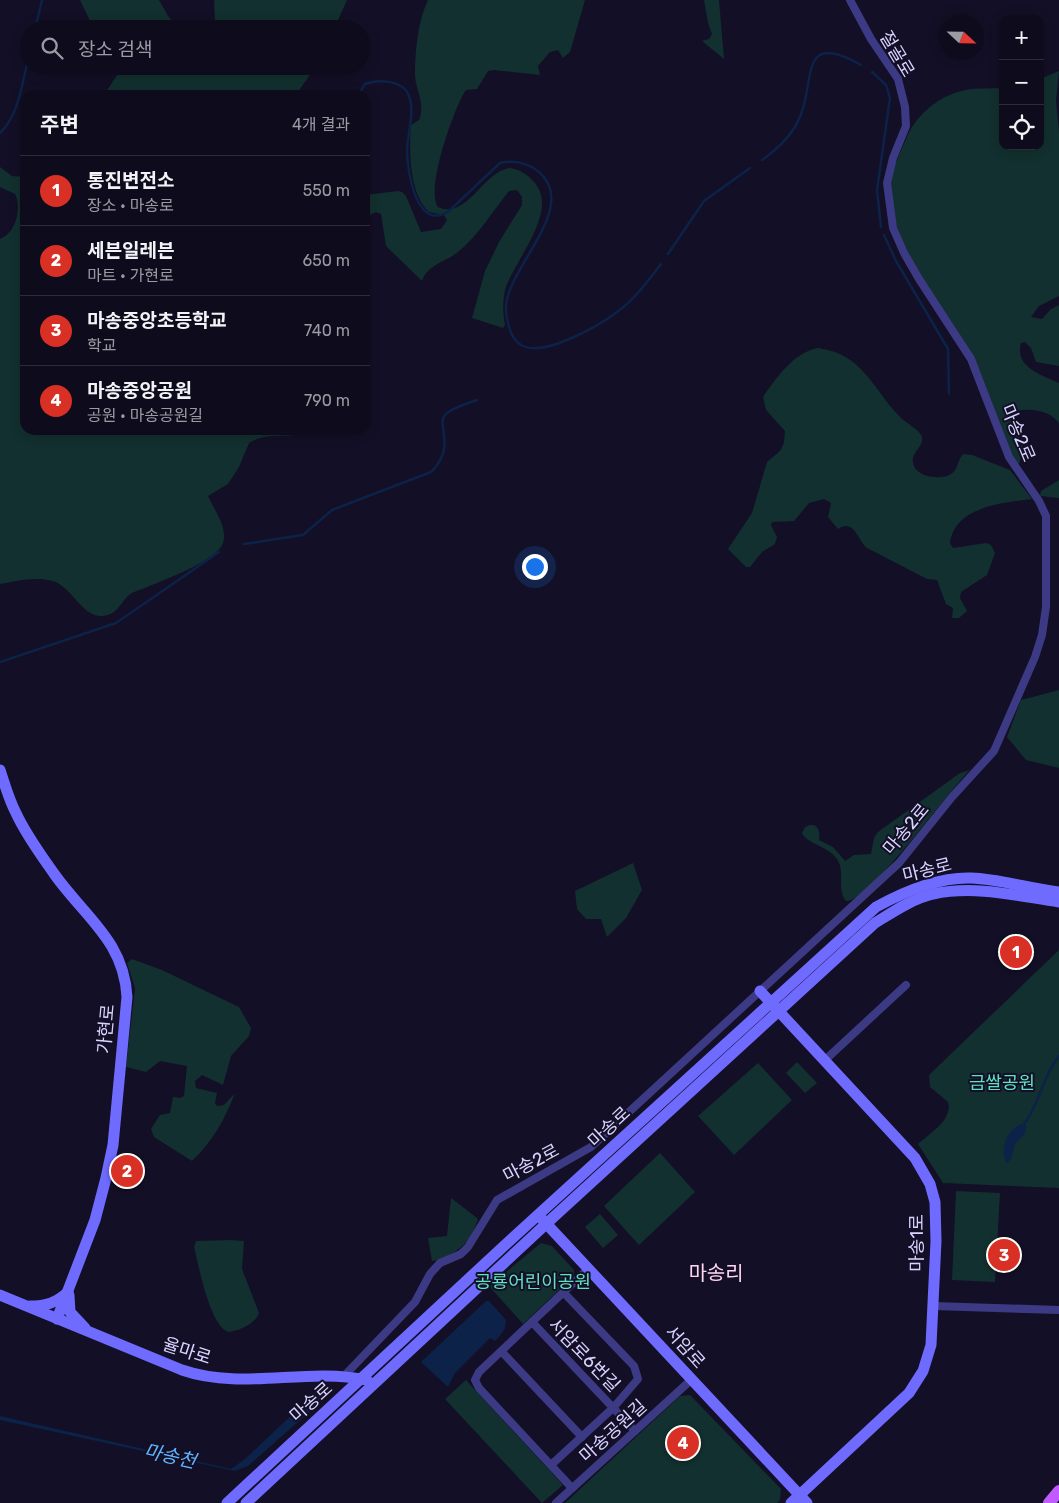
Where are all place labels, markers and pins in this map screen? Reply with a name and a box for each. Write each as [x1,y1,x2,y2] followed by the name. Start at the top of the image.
[1000,933,1032,971] pin: 1
[111,1152,143,1190] pin: 2
[988,1236,1020,1274] pin: 3
[667,1424,699,1462] pin: 4

